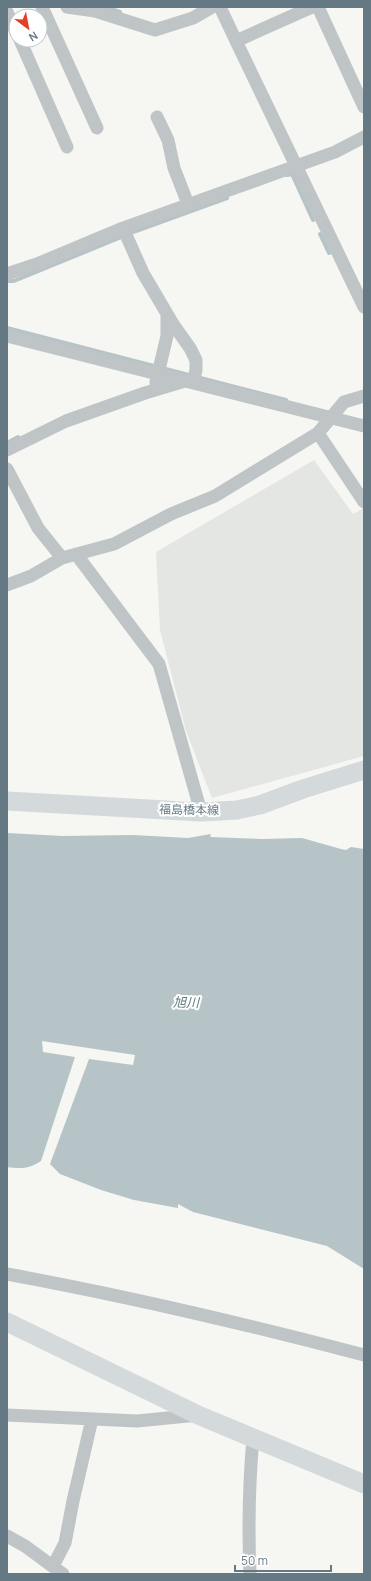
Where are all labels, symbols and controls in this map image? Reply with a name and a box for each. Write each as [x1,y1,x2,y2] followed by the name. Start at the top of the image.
[8,8,48,48] north arrow
[26,28,41,45] text: N
[159,800,219,819] street label: 福島橋本線
[173,993,201,1011] water label: 旭川
[235,1547,331,1573] scale bar
[241,1552,268,1569] text: 50 m

